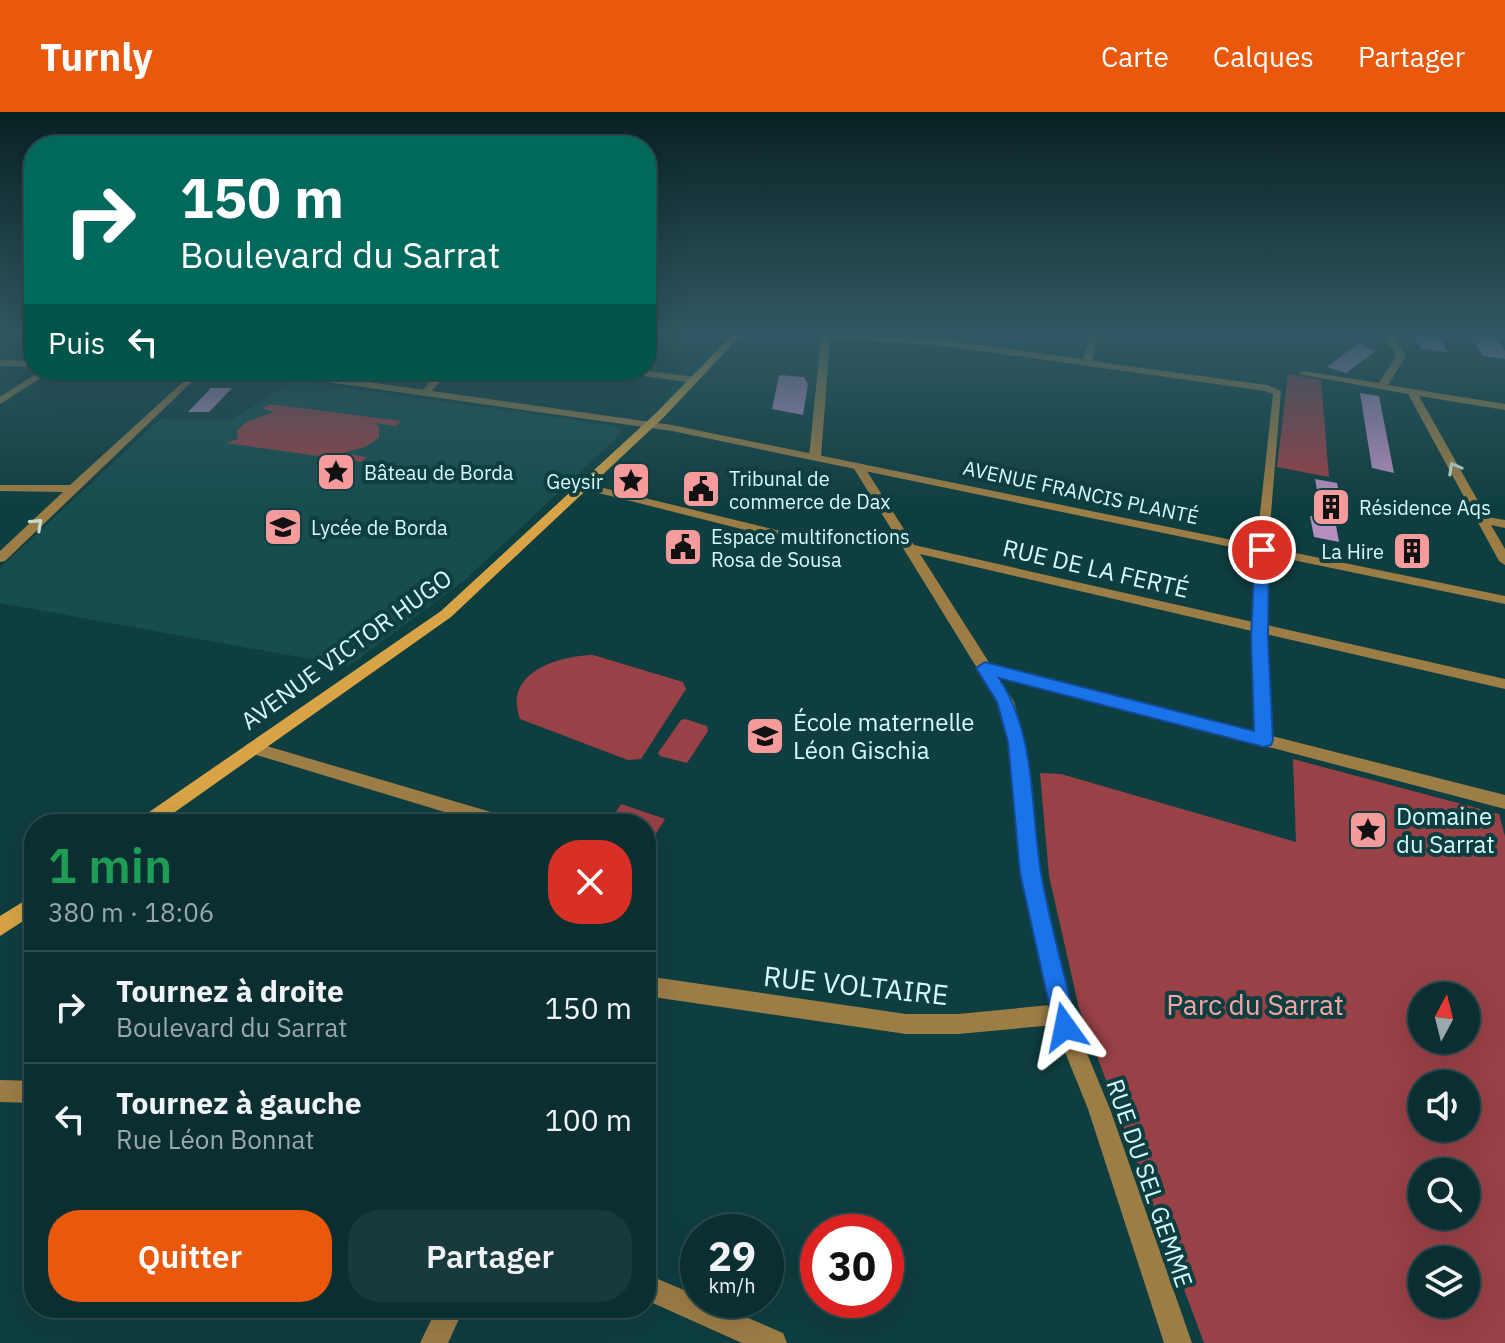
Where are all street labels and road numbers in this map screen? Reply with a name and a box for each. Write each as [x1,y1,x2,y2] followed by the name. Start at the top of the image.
[961,454,1201,530] street label: AVENUE FRANCIS PLANTÉ
[1000,531,1192,605] street label: RUE DE LA FERTÉ
[234,562,458,736] street label: AVENUE VICTOR HUGO
[762,957,950,1013] street label: RUE VOLTAIRE
[1099,1075,1201,1291] street label: RUE DU SEL GEMME

